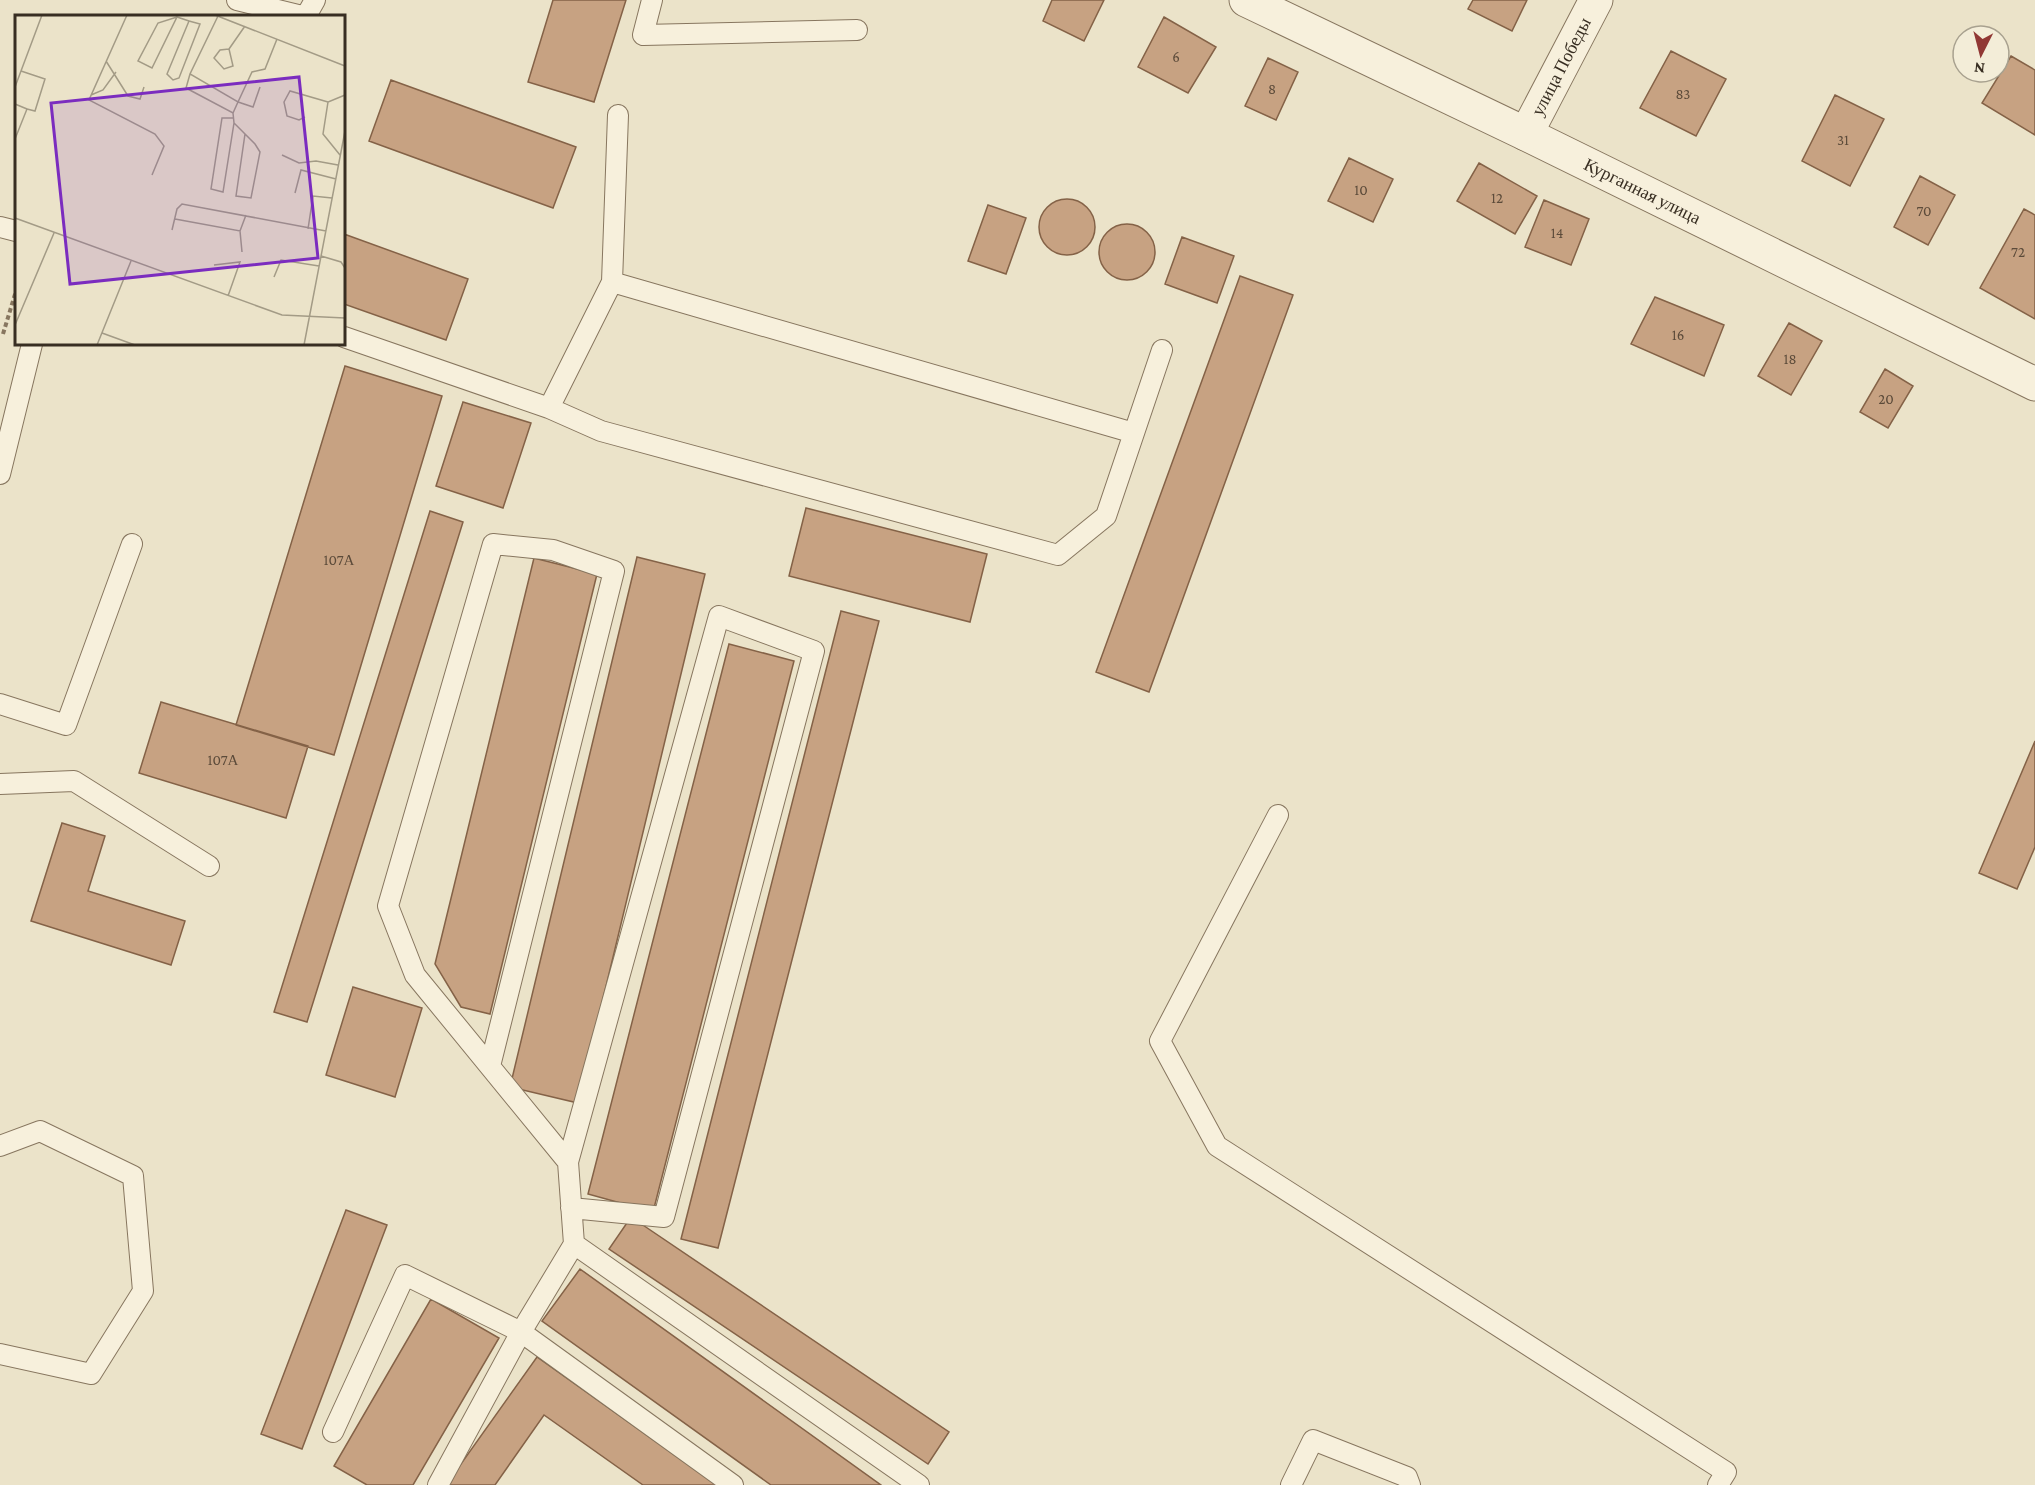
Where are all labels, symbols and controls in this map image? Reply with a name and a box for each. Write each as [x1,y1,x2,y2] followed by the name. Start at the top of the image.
[1527,14,1595,119] street label: улица Победы
[15,15,345,345] inset map
[1951,24,2011,84] north arrow
[1172,49,1180,65] house number: 6
[1973,59,1986,77] text: N
[1268,81,1276,97] house number: 8
[1676,86,1690,102] house number: 83
[1837,132,1849,148] house number: 31
[1581,154,1704,228] street label: Курганная улица
[1354,182,1368,198] house number: 10
[1491,190,1503,206] house number: 12
[1916,203,1932,219] house number: 70
[1551,225,1563,241] house number: 14
[2011,244,2025,260] house number: 72
[1672,327,1684,343] house number: 16
[1783,351,1797,367] house number: 18
[1878,391,1894,407] house number: 20
[324,552,355,568] house number: 107А
[208,752,239,768] house number: 107А

